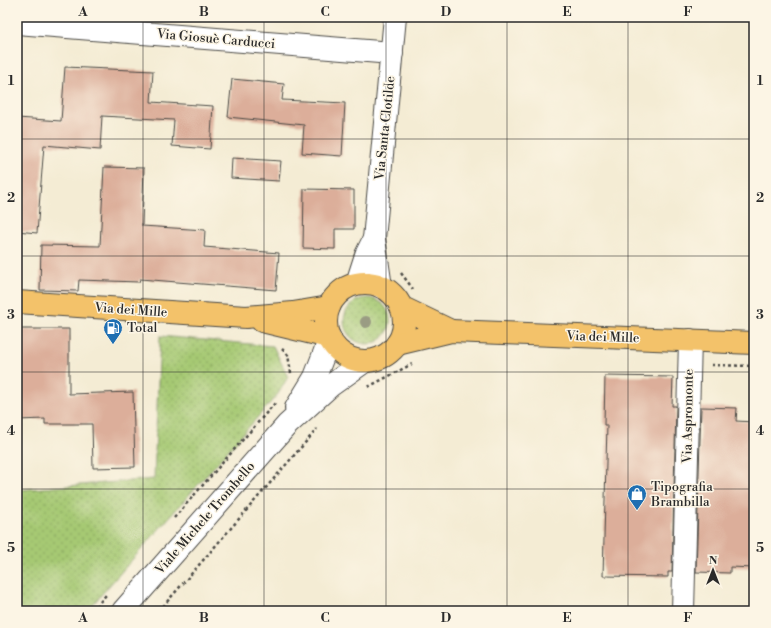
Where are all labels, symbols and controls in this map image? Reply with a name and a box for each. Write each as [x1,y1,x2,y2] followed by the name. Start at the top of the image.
[77,4,88,20] text: A
[199,4,209,20] text: B
[320,4,330,20] text: C
[441,4,451,20] text: D
[562,4,572,20] text: E
[683,4,693,20] text: F
[155,26,276,52] street label: Via Giosuè Carducci
[8,73,15,89] text: 1
[757,73,764,89] text: 1
[371,75,398,182] street label: Via Santa Clotilde
[7,190,15,206] text: 2
[756,190,764,206] text: 2
[93,299,168,321] street label: Via dei Mille
[7,307,15,323] text: 3
[756,307,764,323] text: 3
[102,317,124,345] fuel station icon: Total
[127,320,158,336] place label: Total
[565,328,640,346] street label: Via dei Mille
[679,368,697,464] street label: Via Aspromonte
[7,423,16,439] text: 4
[756,423,765,439] text: 4
[151,458,258,578] street label: Viale Michele Trombello
[650,479,713,510] place label: Tipografia Brambilla
[626,483,648,511] shop icon: Tipografia Brambilla
[7,540,15,556] text: 5
[756,540,764,556] text: 5
[693,550,733,590] north arrow
[709,554,718,568] text: N
[77,610,88,626] text: A
[199,610,209,626] text: B
[320,610,330,626] text: C
[441,610,451,626] text: D
[562,610,572,626] text: E
[683,610,693,626] text: F

